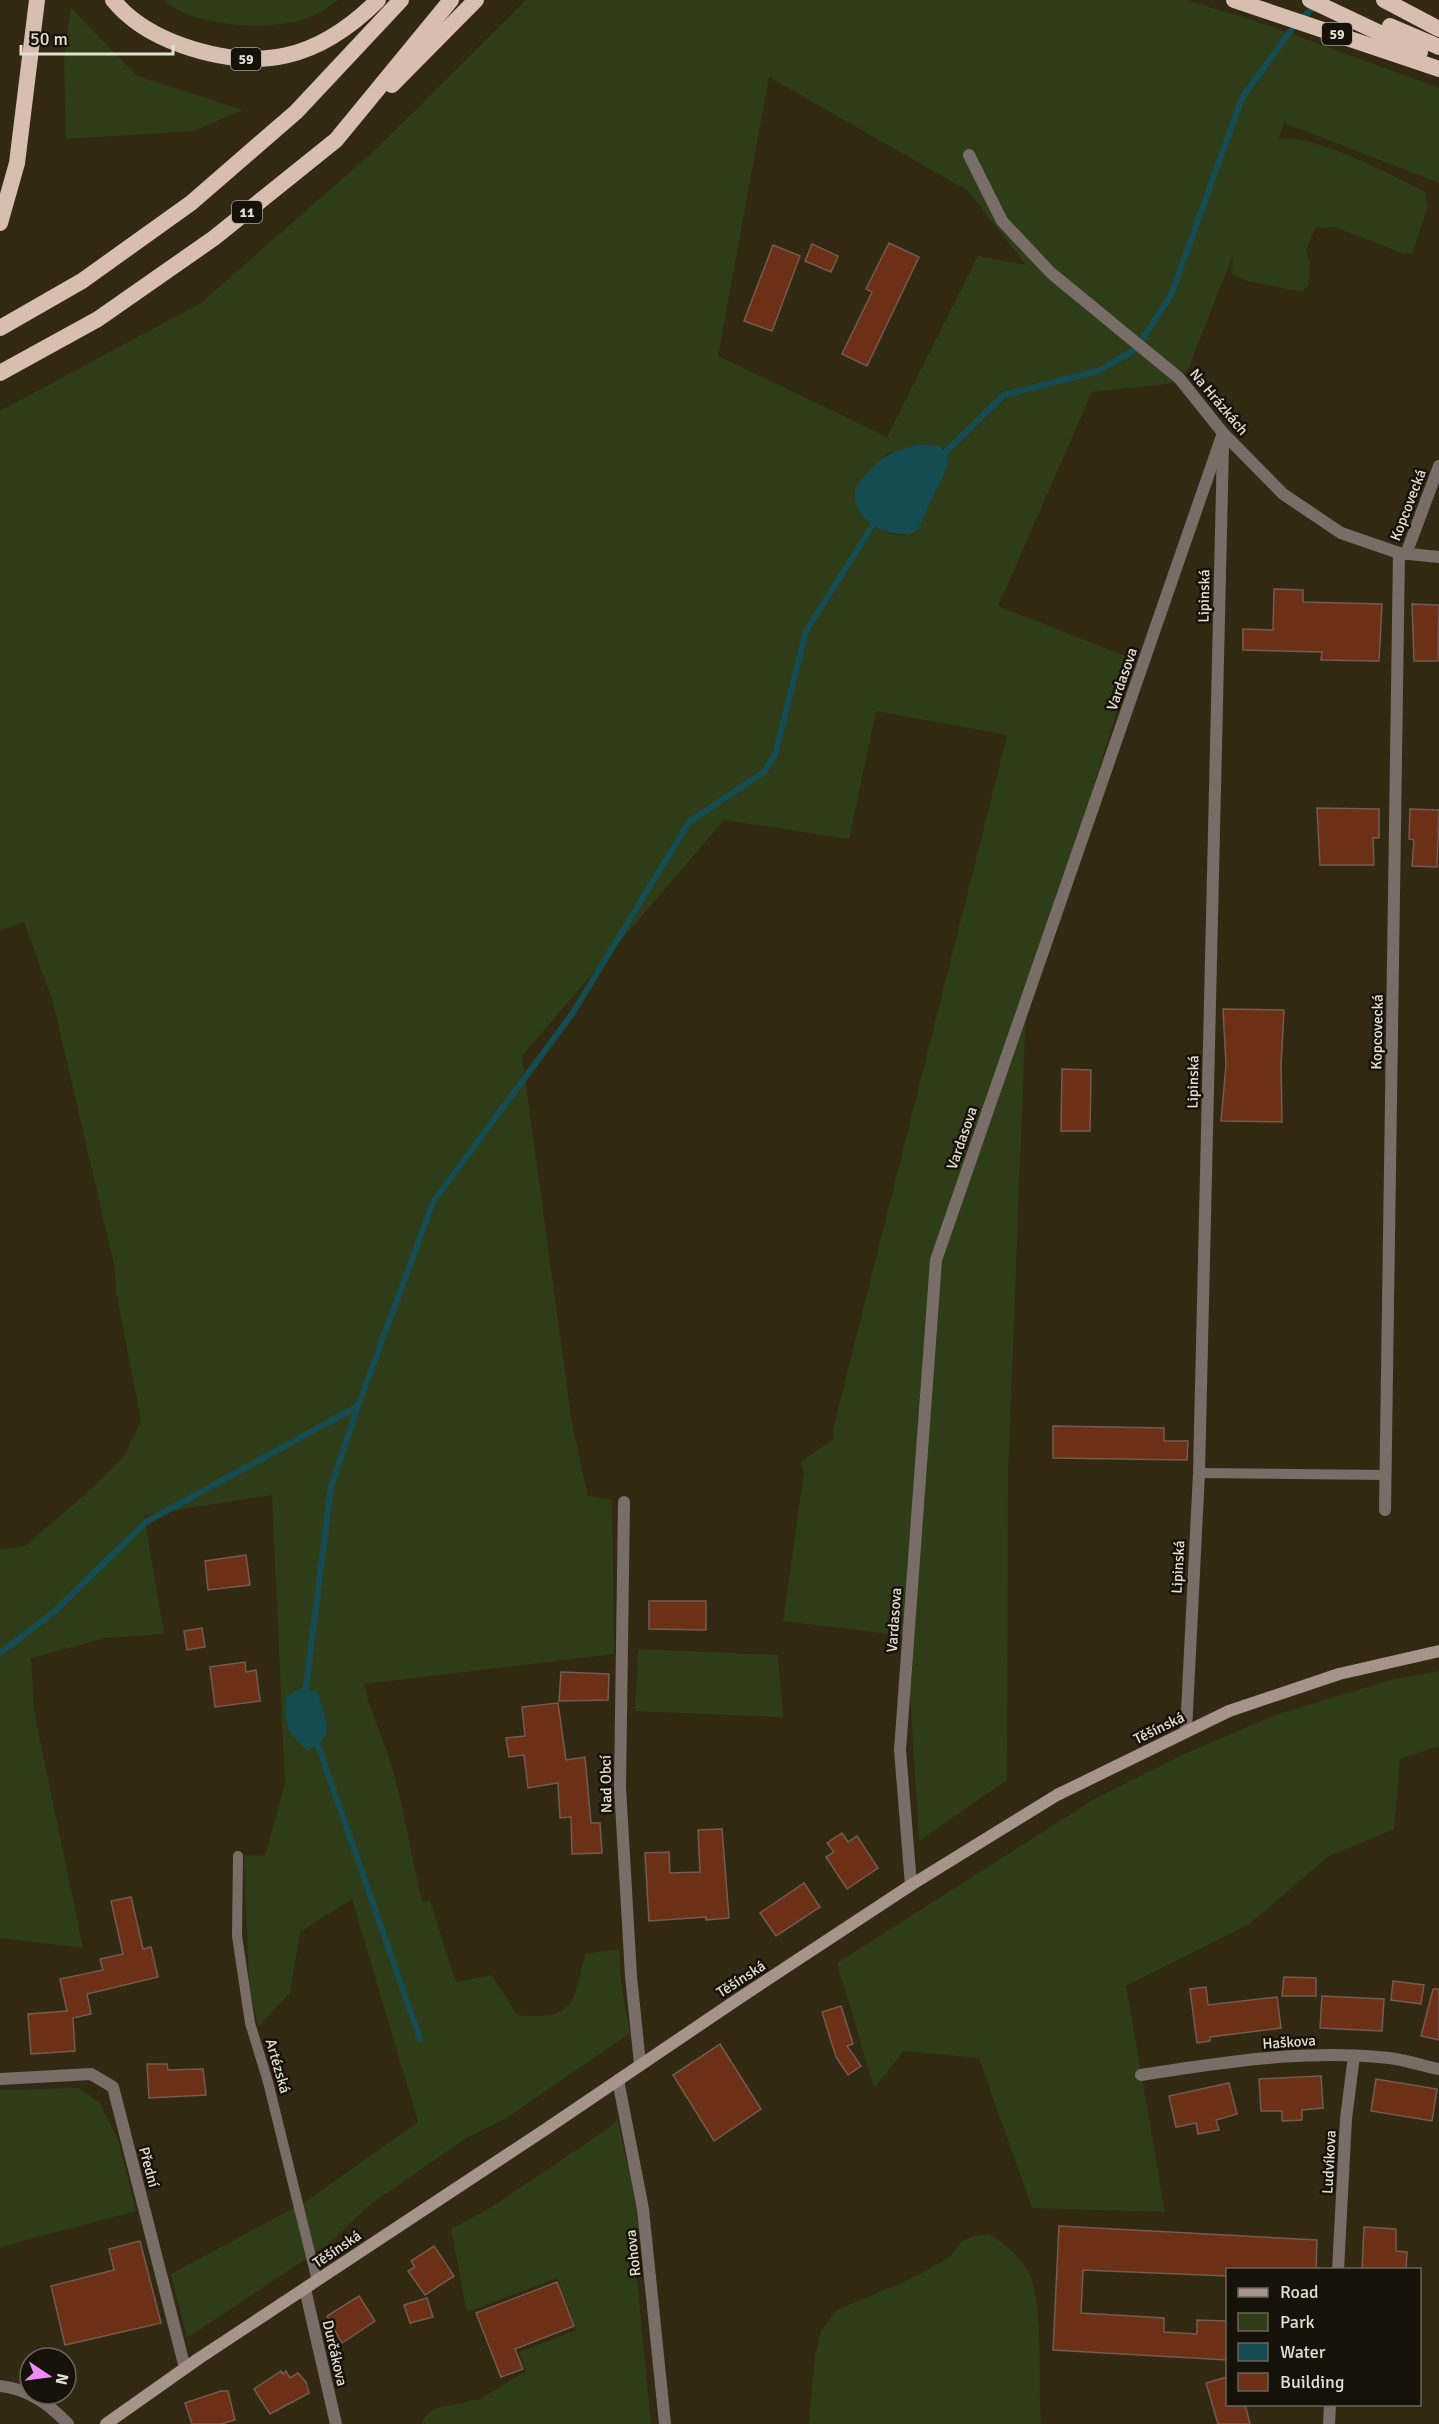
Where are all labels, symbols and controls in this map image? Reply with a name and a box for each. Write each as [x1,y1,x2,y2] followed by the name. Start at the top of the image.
[21,18,172,56] scale bar
[1322,23,1352,45] road number: 59
[30,28,68,50] text: 50 m
[231,48,261,70] road number: 59
[232,201,262,223] road number: 11
[1186,365,1252,439] street label: Na Hrázkách
[1386,467,1430,543] street label: Kopcovecká
[1195,569,1213,623] street label: Lipinská
[1103,645,1141,713] street label: Vardasova
[1367,994,1387,1070] street label: Kopcovecká
[1184,1055,1202,1109] street label: Lipinská
[943,1104,981,1172] street label: Vardasova
[1168,1540,1188,1594] street label: Lipinská
[883,1587,905,1653] street label: Vardasova
[1131,1708,1187,1748] street label: Těšínská
[596,1755,616,1813] street label: Nad Obcí
[713,1957,769,2001] street label: Těšínská
[1262,2031,1316,2053] street label: Haškova
[262,2037,294,2095] street label: Artézská
[1318,2130,1340,2194] street label: Ludvíkova
[135,2145,163,2189] street label: Přední
[309,2226,365,2272] street label: Těšínská
[622,2229,644,2277] street label: Rohova
[1226,2268,1421,2406] legend
[1280,2281,1319,2303] text: Road
[1280,2311,1315,2333] text: Park
[319,2318,351,2388] street label: Durčákova
[1280,2341,1326,2363] text: Water
[18,2346,78,2406] north arrow
[51,2371,73,2387] text: N
[1280,2371,1344,2393] text: Building

